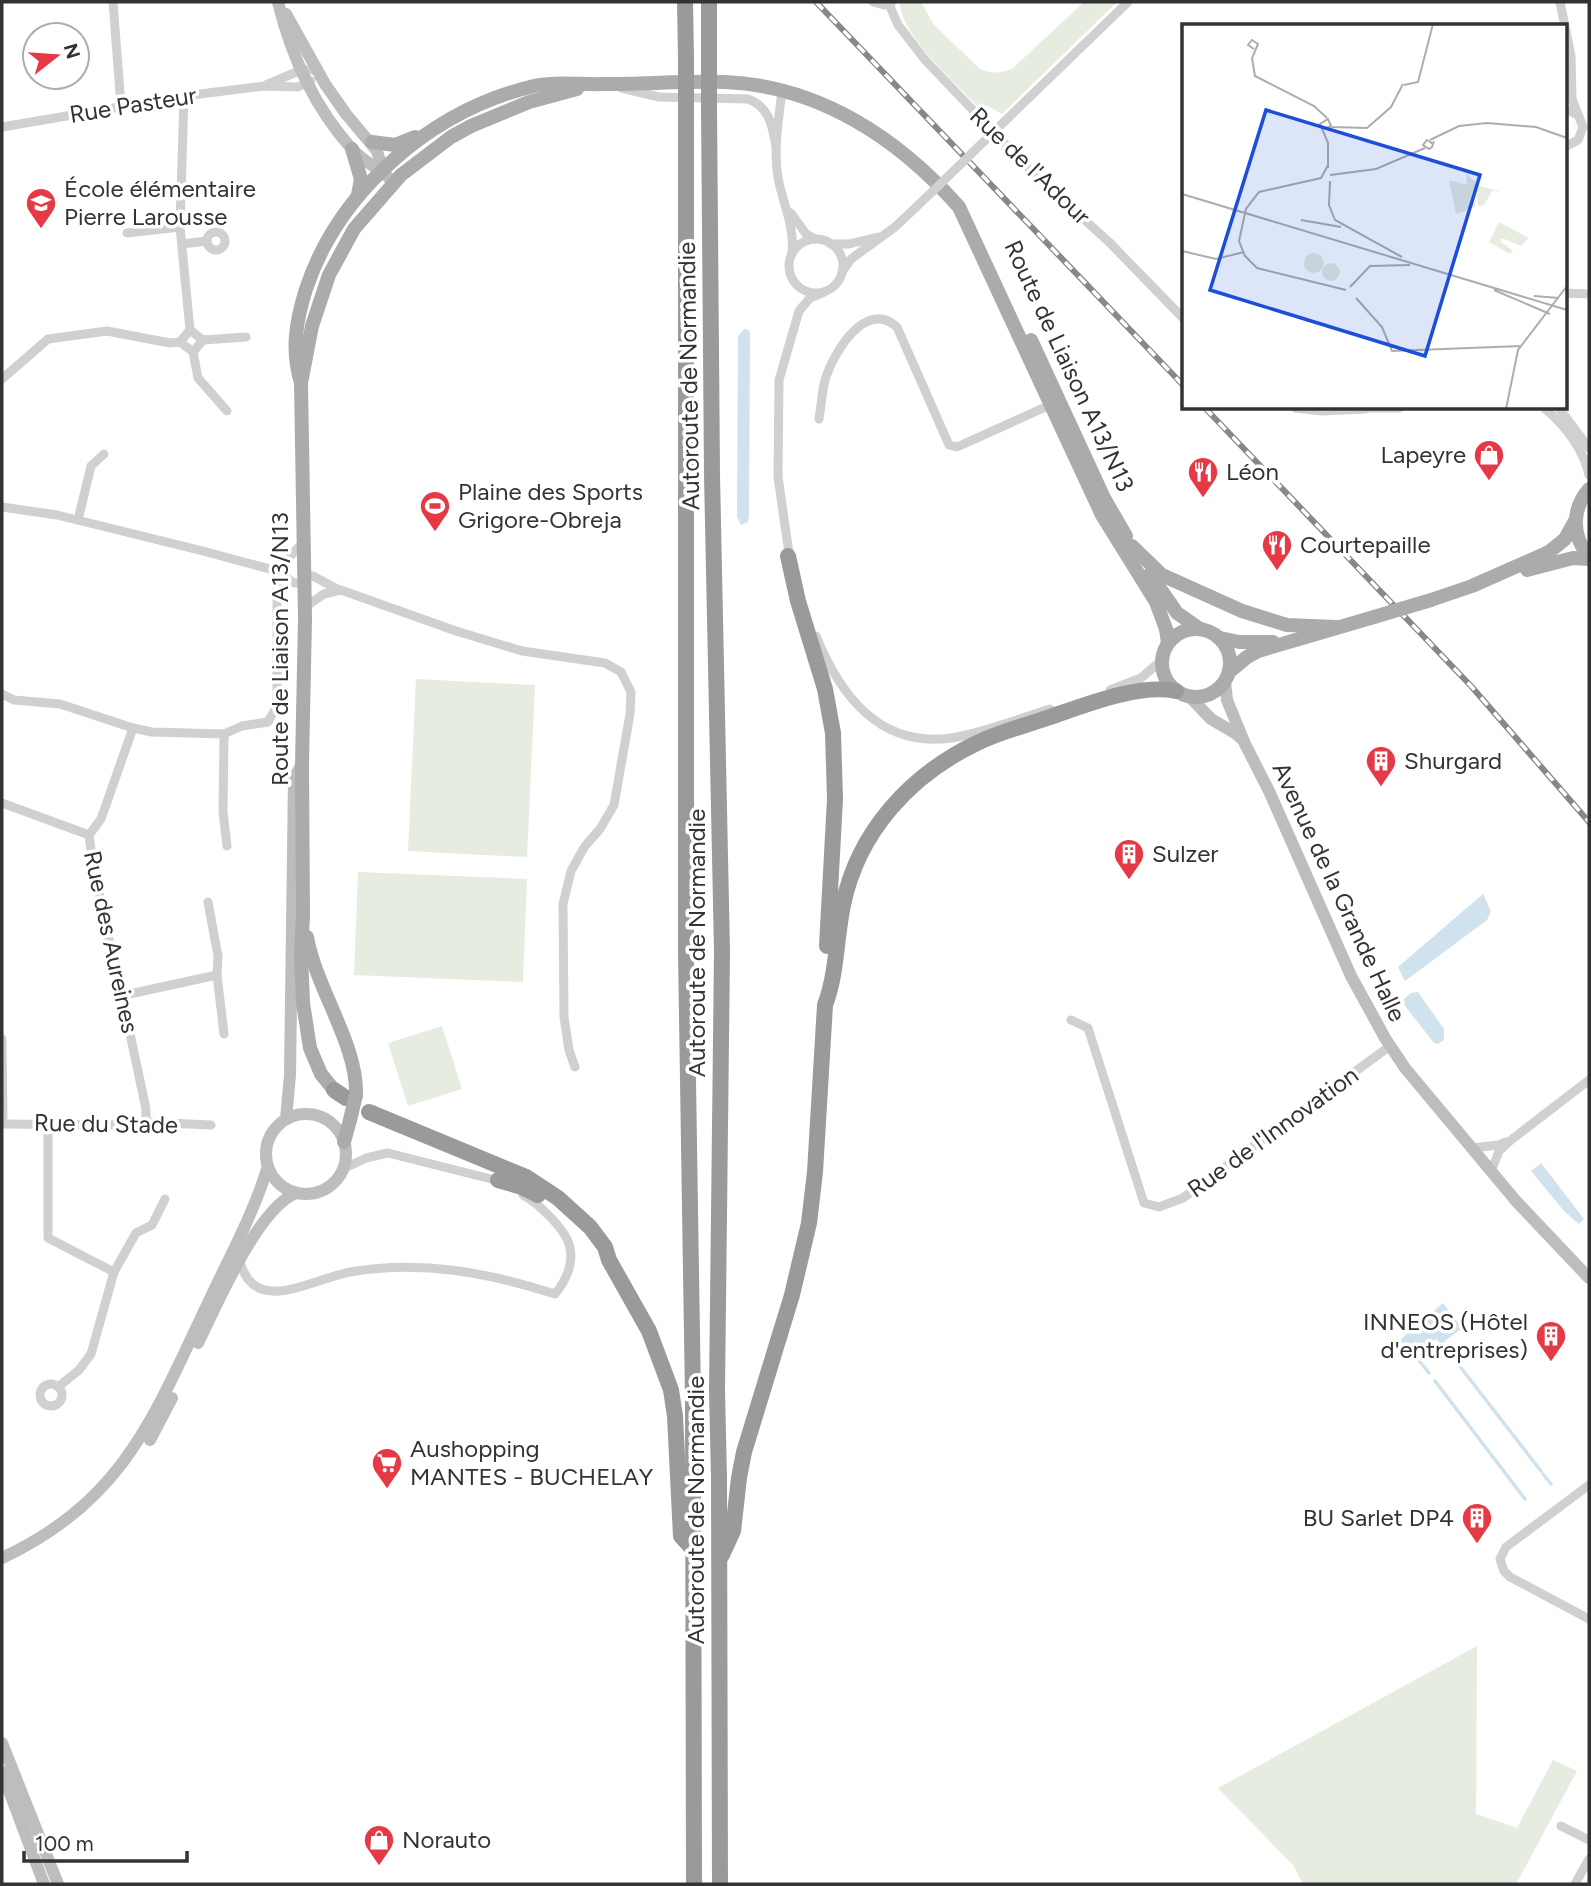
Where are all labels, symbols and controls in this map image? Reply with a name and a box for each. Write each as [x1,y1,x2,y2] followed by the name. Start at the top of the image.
[21,21,91,91] north arrow
[1182,24,1566,410] inset map
[59,41,85,62] text: N
[67,80,198,129] street label: Rue Pasteur
[964,101,1097,230] street label: Rue de l'Adour
[64,174,256,231] place label: École élémentaire Pierre Larousse
[24,186,58,230] school or university icon: École élémentaire Pierre Larousse
[998,236,1140,496] street label: Route de Liaison A13/N13
[672,242,705,511] street label: Autoroute de Normandie
[1472,438,1506,482] shop icon: Lapeyre
[1380,440,1466,469] place label: Lapeyre
[1186,455,1220,499] restaurant icon: Léon
[1226,457,1279,486] place label: Léon
[458,477,643,534] place label: Plaine des Sports Grigore-Obreja
[418,489,452,533] sports icon: Plaine des Sports Grigore-Obreja
[265,512,294,786] street label: Route de Liaison A13/N13
[1260,528,1294,572] restaurant icon: Courtepaille
[1300,530,1431,559] place label: Courtepaille
[1364,744,1398,788] building icon: Shurgard
[1404,746,1502,775] place label: Shurgard
[1267,758,1412,1026] street label: Avenue de la Grande Halle
[682,809,711,1077] street label: Autoroute de Normandie
[1112,837,1146,881] building icon: Sulzer
[1152,839,1218,868] place label: Sulzer
[78,848,145,1036] street label: Rue des Aureines
[1182,1060,1364,1203] street label: Rue de l'Innovation
[34,1108,178,1139] street label: Rue du Stade
[1363,1307,1528,1364] place label: INNEOS (Hôtel d'entreprises)
[1534,1319,1568,1363] building icon: INNEOS (Hôtel d'entreprises)
[681,1376,710,1644] street label: Autoroute de Normandie
[410,1434,654,1491] place label: Aushopping MANTES - BUCHELAY
[370,1446,404,1490] supermarket icon: Aushopping MANTES - BUCHELAY
[1460,1501,1494,1545] building icon: BU Sarlet DP4
[1303,1503,1454,1532] place label: BU Sarlet DP4
[24,1820,187,1864] scale bar
[362,1823,396,1867] shop icon: Norauto
[402,1825,491,1854] place label: Norauto
[35,1831,94,1856] text: 100 m

